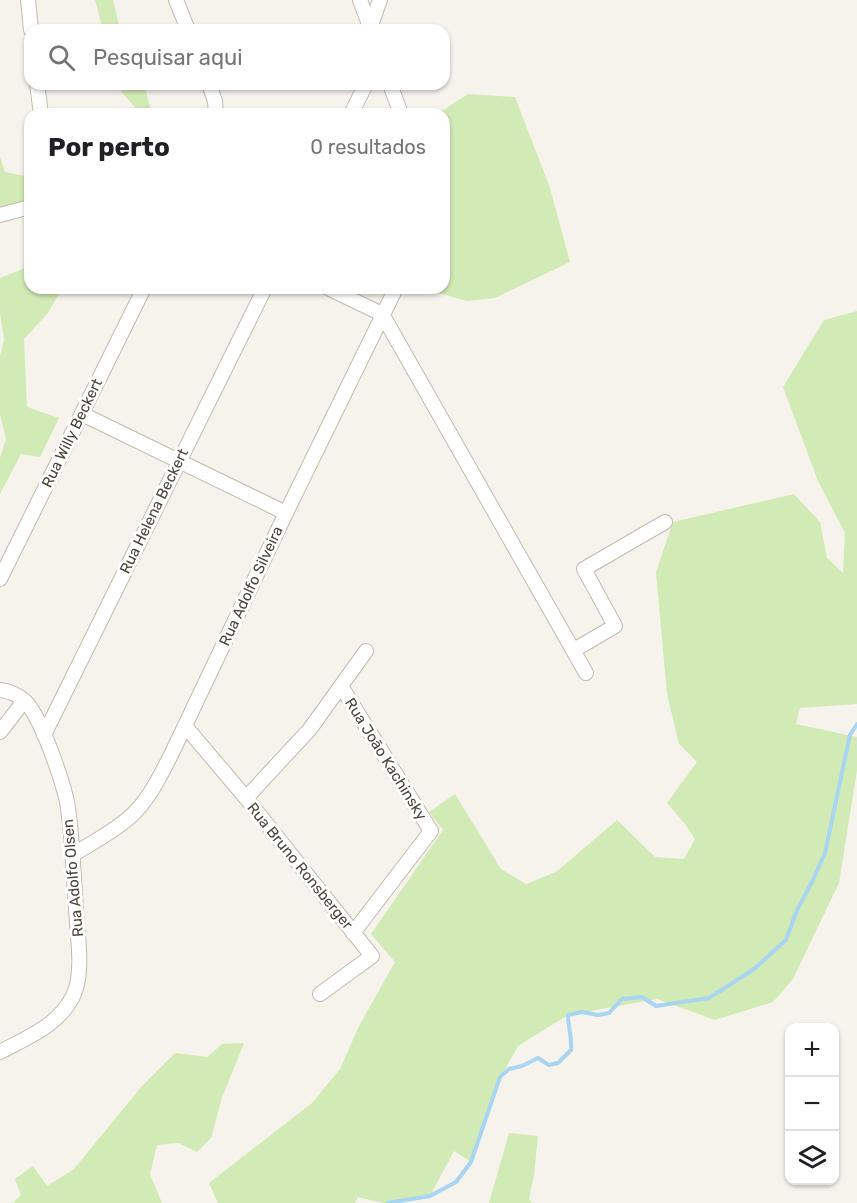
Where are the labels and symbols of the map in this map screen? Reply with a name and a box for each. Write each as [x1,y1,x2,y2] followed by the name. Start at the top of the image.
[38,375,106,490] street label: Rua Willy Beckert
[116,445,192,577] street label: Rua Helena Beckert
[215,523,287,649] street label: Rua Adolfo Silveira
[341,695,431,823] street label: Rua João Kachinsky
[243,799,357,933] street label: Rua Bruno Ronsberger
[59,818,87,938] street label: Rua Adolfo Olsen

